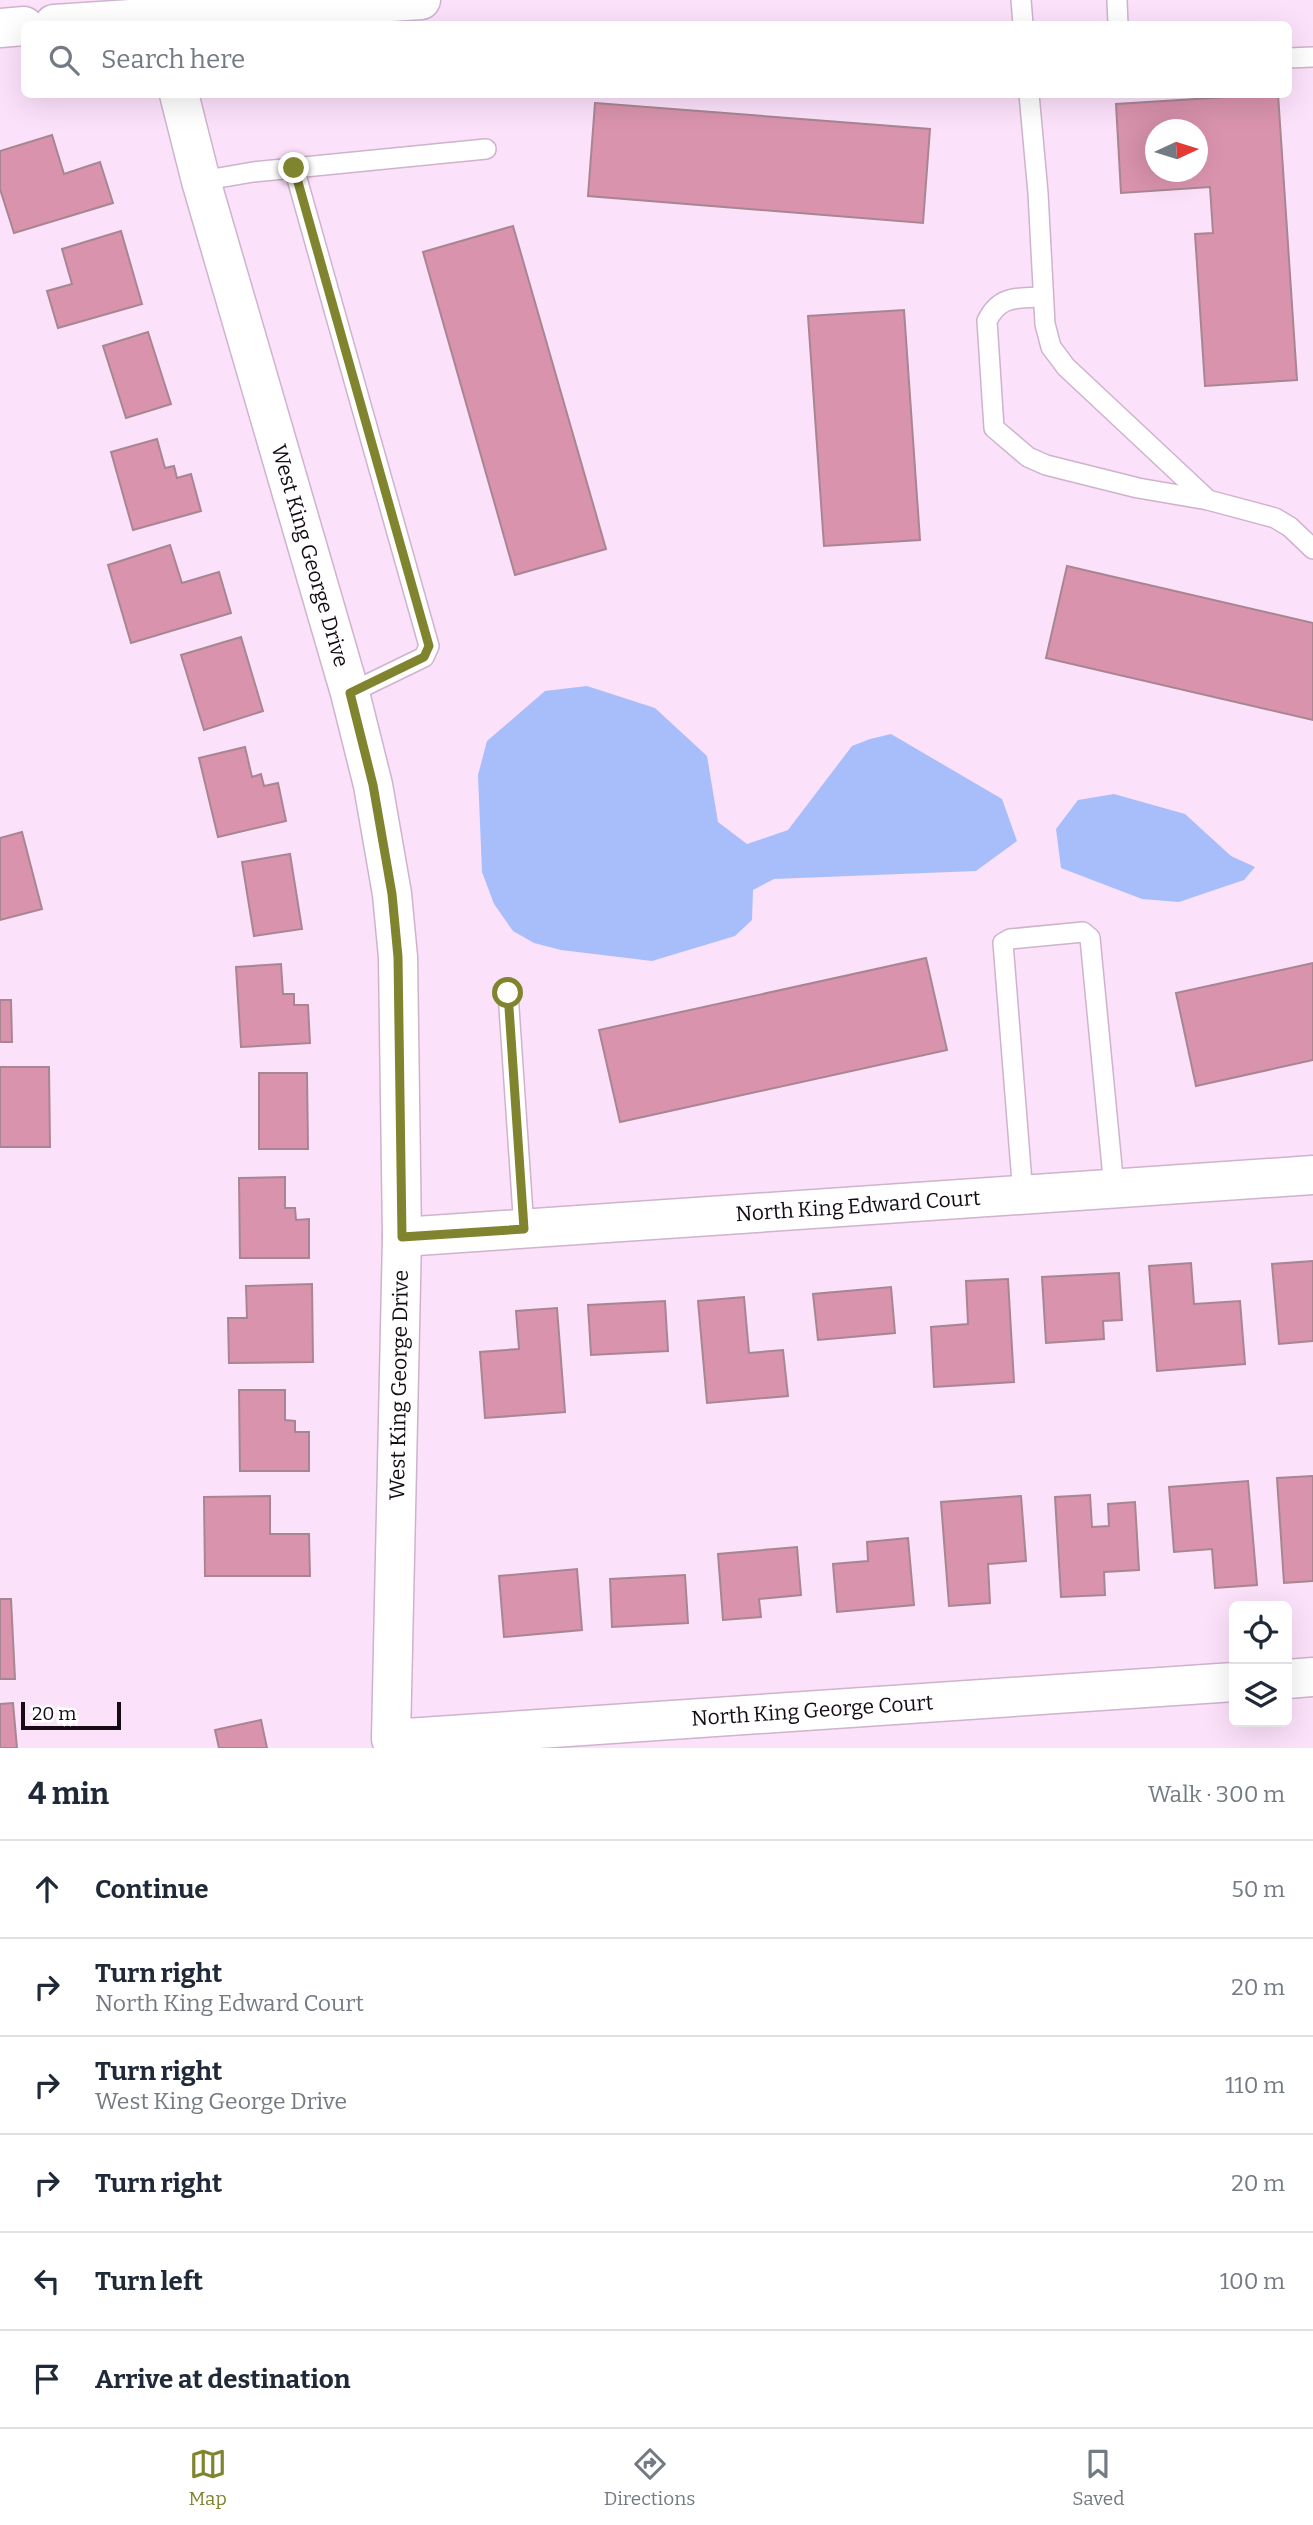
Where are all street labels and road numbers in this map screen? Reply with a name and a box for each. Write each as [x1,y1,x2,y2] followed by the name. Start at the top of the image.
[265,442,355,670] street label: West King George Drive
[735,1185,982,1227] street label: North King Edward Court
[384,1270,414,1500] street label: West King George Drive
[690,1689,934,1732] street label: North King George Court

